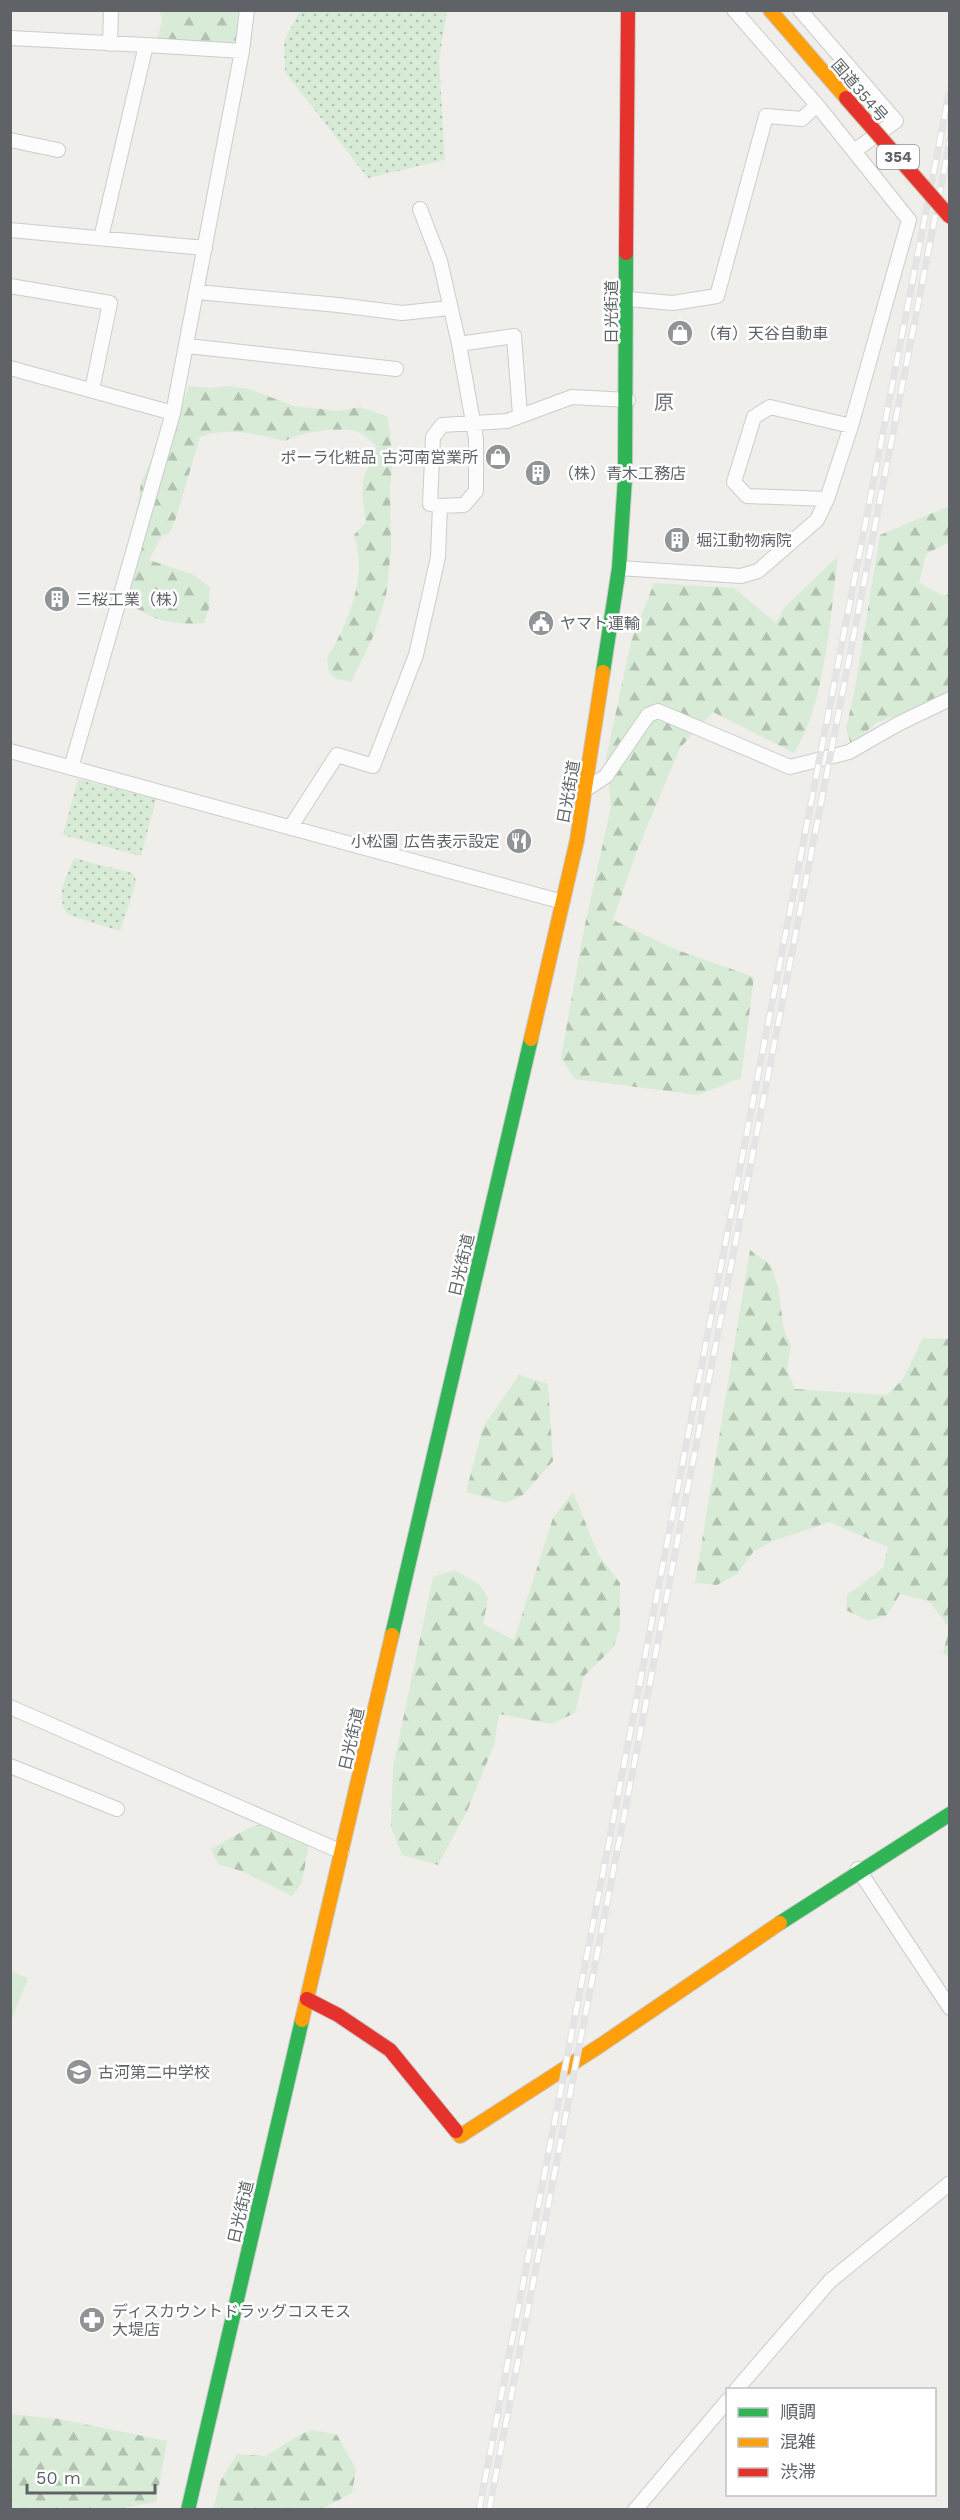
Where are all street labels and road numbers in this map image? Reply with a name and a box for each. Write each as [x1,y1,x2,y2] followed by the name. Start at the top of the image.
[827,55,892,125] street label: 国道354号
[877,145,919,169] road number: 354
[602,280,621,344] street label: 日光街道
[554,759,583,825] street label: 日光街道
[445,1232,478,1298] street label: 日光街道
[335,1706,368,1772] street label: 日光街道
[224,2179,257,2245] street label: 日光街道

